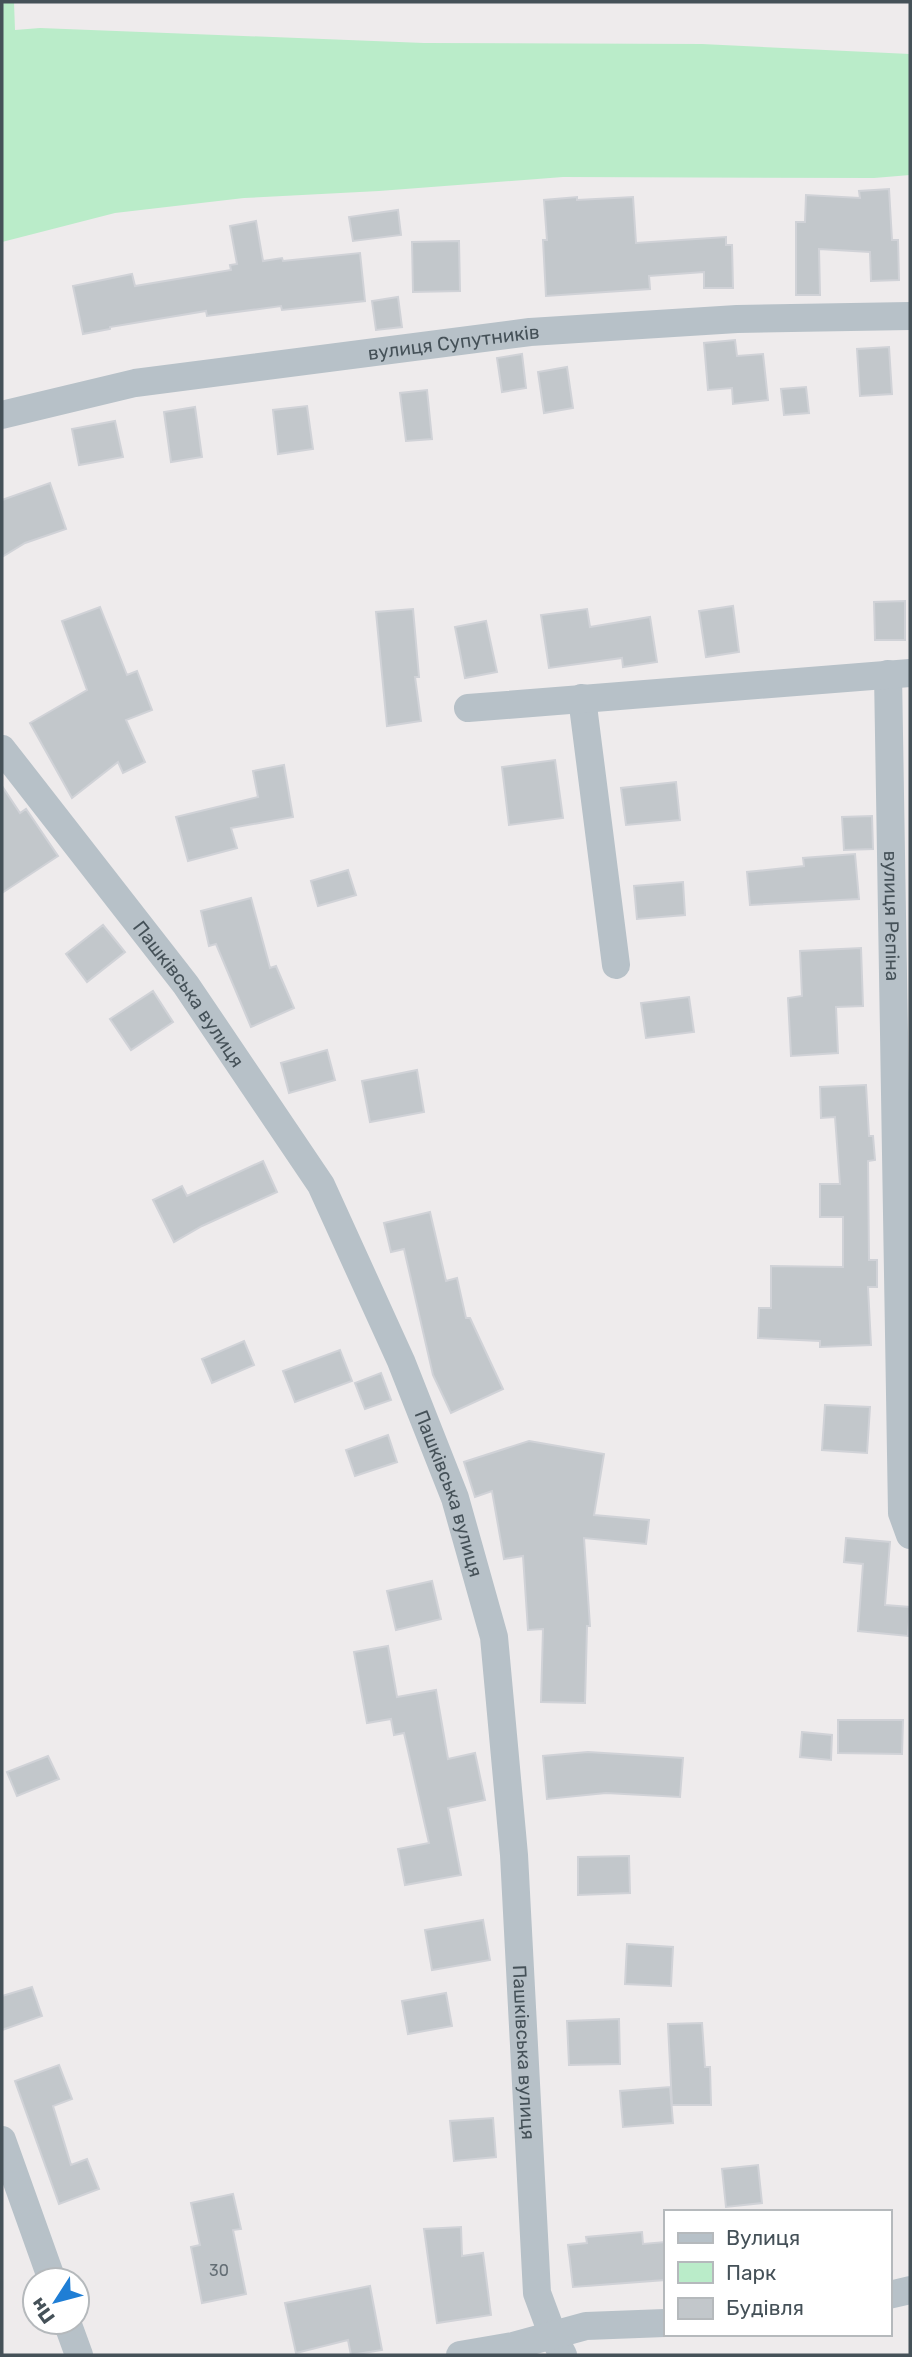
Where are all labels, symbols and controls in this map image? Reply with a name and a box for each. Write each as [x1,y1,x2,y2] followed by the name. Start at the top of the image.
[366,320,540,364] street label: вулиця Супутників
[879,851,905,981] street label: вулиця Рєпіна
[128,916,249,1071] street label: Пашківська вулиця
[410,1407,488,1579] street label: Пашківська вулиця
[508,1964,540,2140] street label: Пашківська вулиця
[664,2210,891,2336] legend
[726,2225,800,2250] text: Вулиця
[726,2260,776,2285] text: Парк
[209,2261,229,2280] house number: 30
[21,2266,91,2336] north arrow
[26,2293,60,2328] text: Пн
[726,2295,804,2320] text: Будівля

